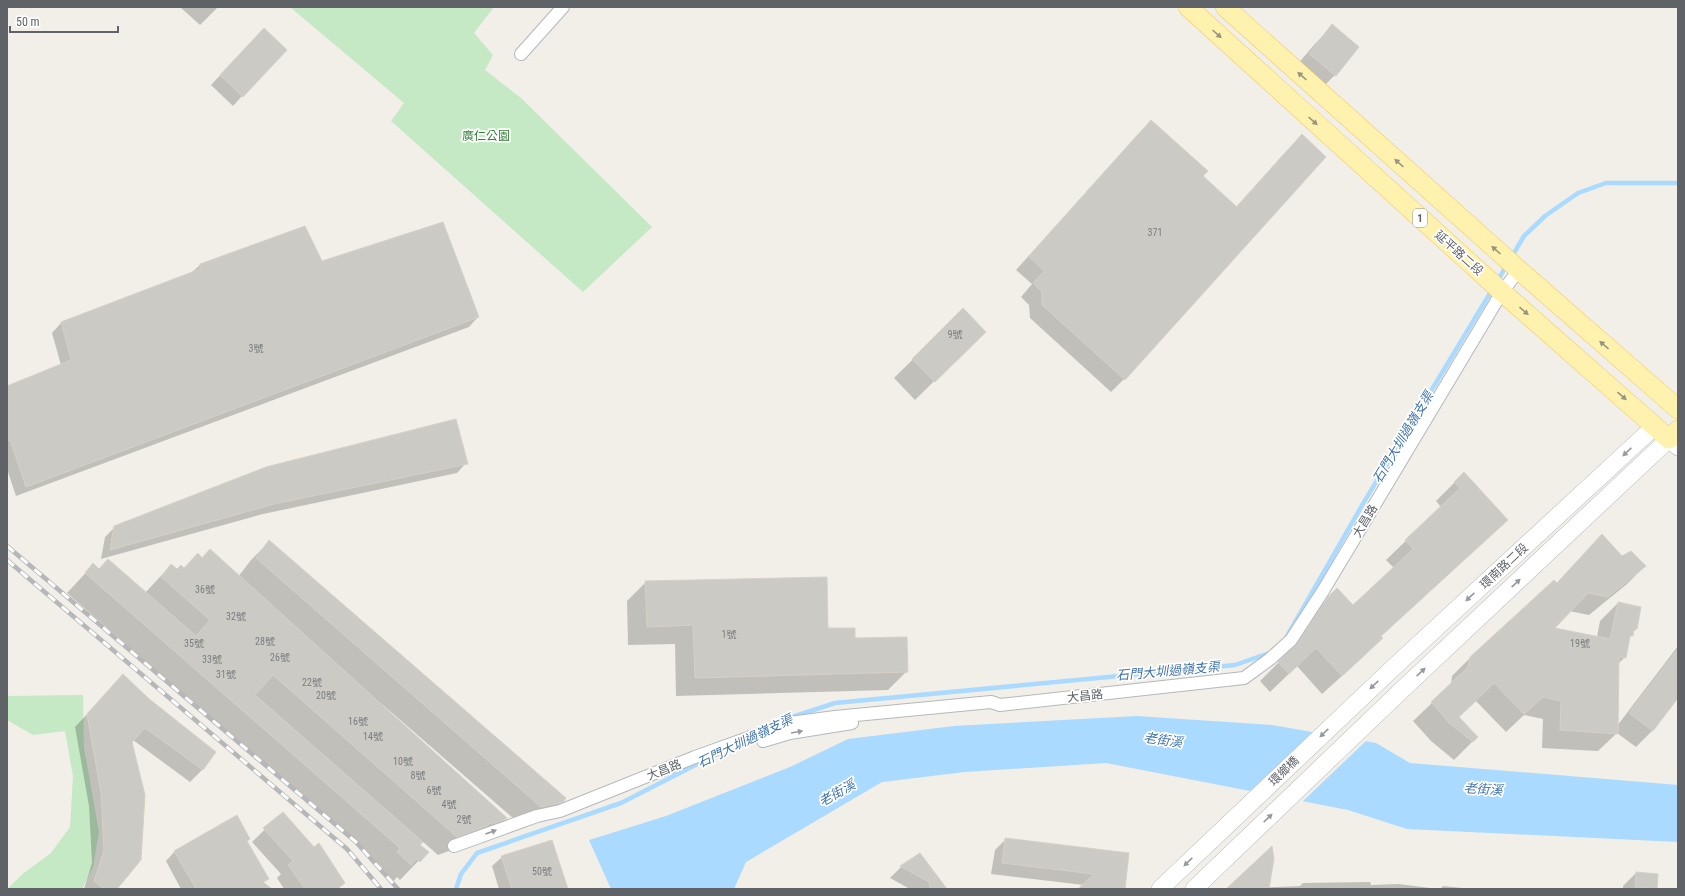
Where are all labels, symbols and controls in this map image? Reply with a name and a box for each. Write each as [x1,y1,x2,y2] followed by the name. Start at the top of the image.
[10,8,118,34] scale bar
[16,15,40,29] text: 50 m
[1211,29,1222,38] one-way arrow
[1298,72,1307,81] one-way arrow
[1308,116,1318,126] one-way arrow
[462,129,510,143] park label: 廣仁公園
[1394,158,1405,167] one-way arrow
[1413,209,1427,227] road number: 1
[1148,227,1162,238] house number: 371
[1432,228,1486,278] street label: 延平路二段
[1491,245,1501,254] one-way arrow
[1519,306,1529,316] one-way arrow
[948,329,962,340] house number: 9號
[1599,340,1610,349] one-way arrow
[249,343,263,354] house number: 3號
[1370,387,1437,485] water label: 石門大圳過嶺支渠
[1617,392,1627,401] one-way arrow
[1622,447,1632,457] one-way arrow
[1350,502,1380,540] street label: 大昌路
[1477,540,1531,592] street label: 環南路二段
[1511,578,1521,587] one-way arrow
[195,584,215,595] house number: 36號
[1465,592,1474,601] one-way arrow
[226,611,246,622] house number: 32號
[722,629,736,640] house number: 1號
[255,636,275,647] house number: 28號
[184,638,204,649] house number: 35號
[1570,638,1590,649] house number: 19號
[270,652,290,663] house number: 26號
[202,654,222,665] house number: 33號
[1116,659,1222,683] water label: 石門大圳過嶺支渠
[1416,667,1426,676] one-way arrow
[216,669,236,680] house number: 31號
[302,677,322,688] house number: 22號
[1369,681,1379,690] one-way arrow
[1066,687,1104,705] street label: 大昌路
[316,690,336,701] house number: 20號
[695,711,797,771] water label: 石門大圳過嶺支渠
[348,716,368,727] house number: 16號
[791,729,803,735] one-way arrow
[1319,729,1329,738] one-way arrow
[1143,730,1185,750] water label: 老街溪
[363,731,383,742] house number: 14號
[1266,753,1302,789] street label: 環鄉橋
[393,756,413,767] house number: 10號
[645,757,683,783] street label: 大昌路
[411,770,425,781] house number: 8號
[816,776,859,809] water label: 老街溪
[1463,780,1505,798] water label: 老街溪
[427,785,441,796] house number: 6號
[442,799,456,810] house number: 4號
[457,814,471,825] house number: 2號
[1263,814,1273,823] one-way arrow
[485,829,497,835] one-way arrow
[1183,857,1193,867] one-way arrow
[532,866,552,877] house number: 50號

